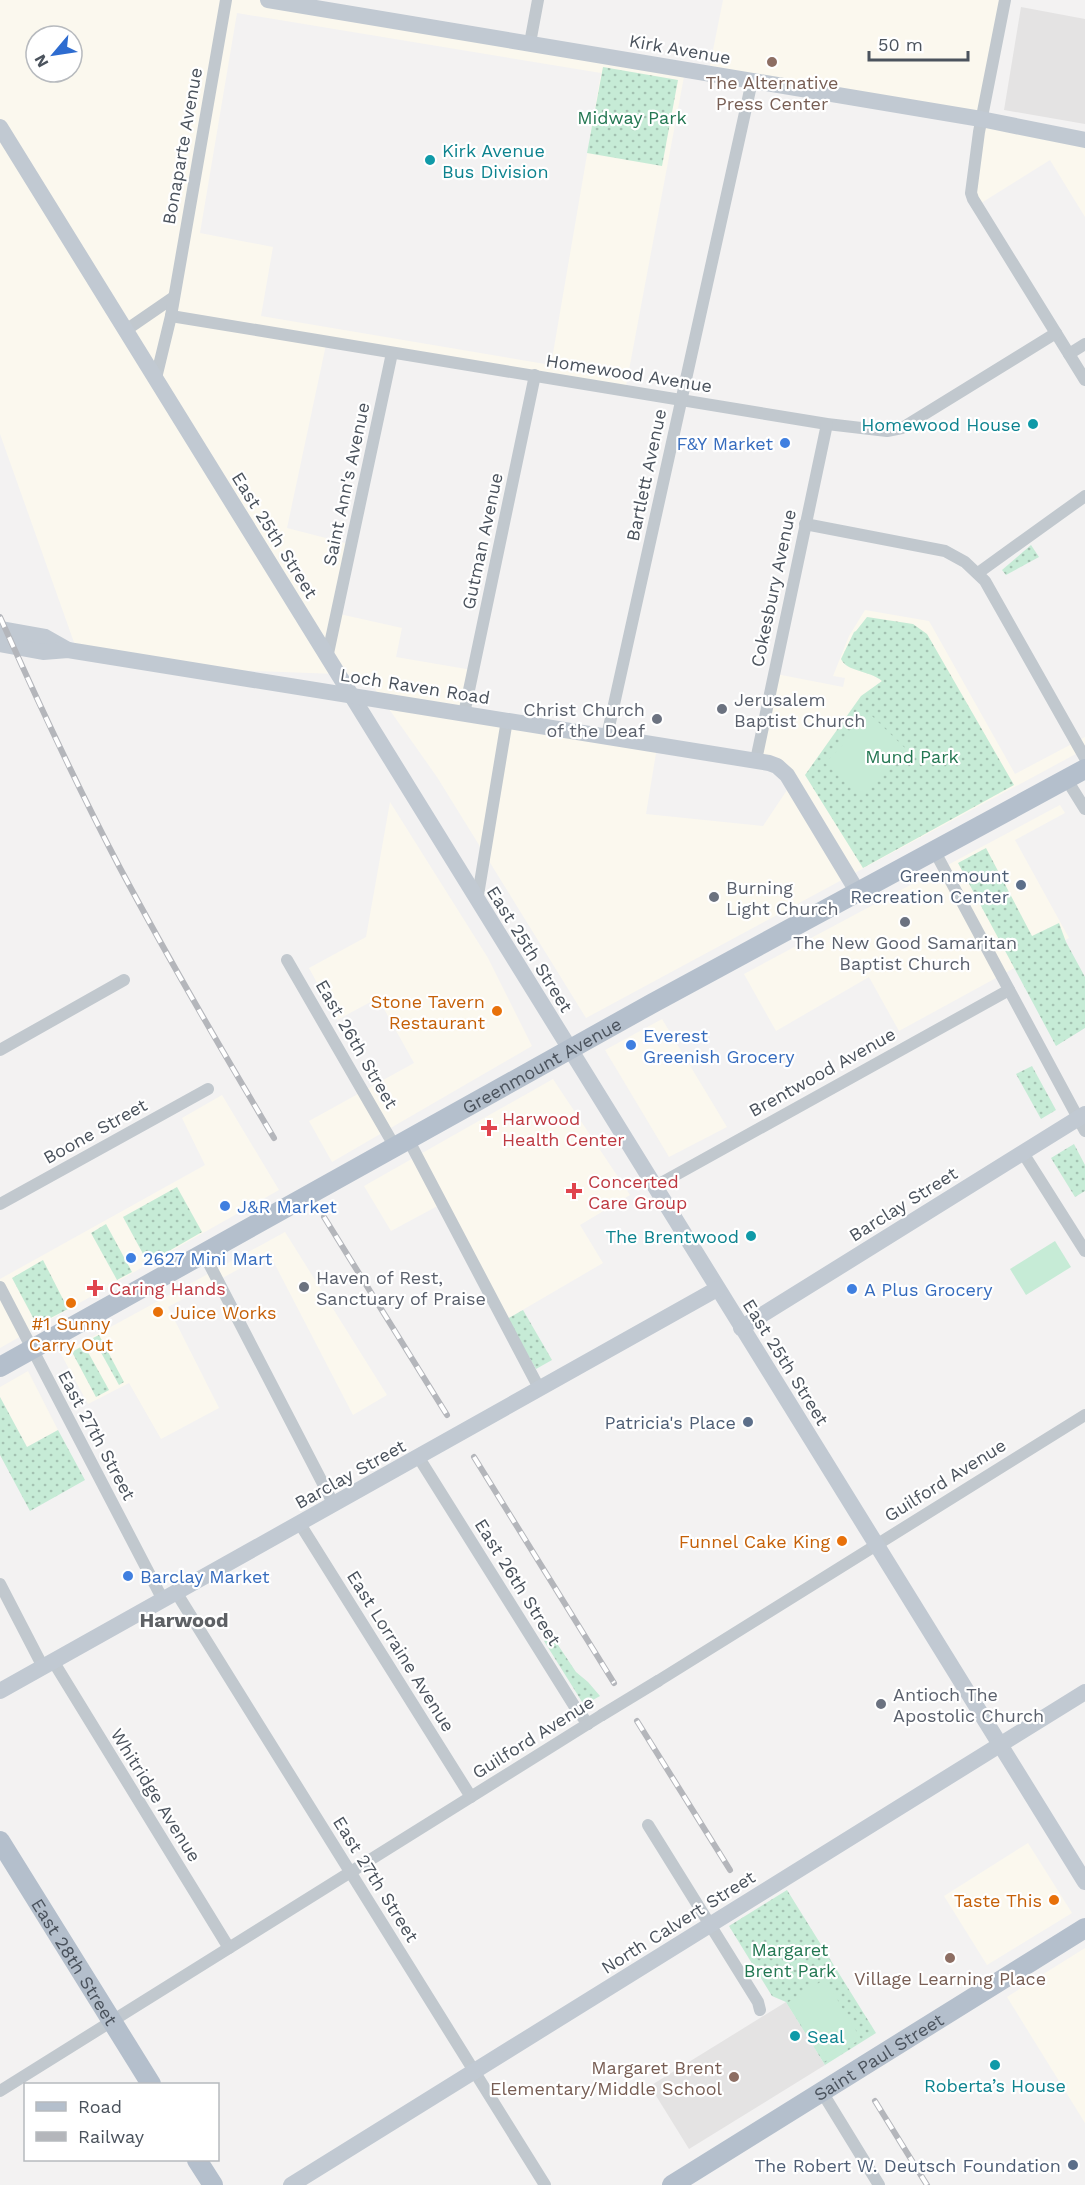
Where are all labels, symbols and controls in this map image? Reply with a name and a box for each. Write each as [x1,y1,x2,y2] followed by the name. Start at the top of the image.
[24,24,84,84] north arrow
[869,24,968,62] scale bar
[628,30,732,68] street label: Kirk Avenue
[878,34,923,55] text: 50 m
[30,51,53,71] text: N
[765,55,779,69] marker: The Alternative Press Center
[158,66,206,226] street label: Bonaparte Avenue
[706,72,838,114] place label: The Alternative Press Center
[577,107,687,128] park label: Midway Park
[442,140,549,182] place label: Kirk Avenue Bus Division
[423,153,437,167] marker: Kirk Avenue Bus Division
[544,349,714,397] street label: Homewood Avenue
[318,400,374,568] street label: Saint Ann's Avenue
[622,407,670,543] street label: Bartlett Avenue
[861,414,1021,435] place label: Homewood House
[1026,417,1040,431] marker: Homewood House
[677,433,773,454] place label: F&Y Market
[778,436,792,450] marker: F&Y Market
[228,468,323,602] street label: East 25th Street
[457,471,507,611] street label: Gutman Avenue
[746,507,800,669] street label: Cokesbury Avenue
[339,664,491,708] street label: Loch Raven Road
[734,689,865,731] place label: Jerusalem Baptist Church
[523,699,645,741] place label: Christ Church of the Deaf
[715,702,729,716] marker: Jerusalem Baptist Church
[650,712,664,726] marker: Christ Church of the Deaf
[865,746,959,767] park label: Mund Park
[850,865,1009,907] place label: Greenmount Recreation Center
[726,877,839,919] place label: Burning Light Church
[1014,878,1028,892] marker: Greenmount Recreation Center
[483,882,578,1016] street label: East 25th Street
[707,890,721,904] marker: Burning Light Church
[898,915,912,929] marker: The New Good Samaritan Baptist Church
[793,932,1017,974] place label: The New Good Samaritan Baptist Church
[312,976,403,1113] street label: East 26th Street
[371,991,485,1033] place label: Stone Tavern Restaurant
[490,1004,504,1018] marker: Stone Tavern Restaurant
[458,1012,625,1118] street label: Greenmount Avenue
[745,1023,899,1121] street label: Brentwood Avenue
[643,1025,795,1067] place label: Everest Greenish Grocery
[624,1038,638,1052] marker: Everest Greenish Grocery
[40,1094,151,1168] street label: Boone Street
[502,1108,625,1150] place label: Harwood Health Center
[480,1119,498,1137] marker: Harwood Health Center
[845,1162,961,1246] street label: Barclay Street
[588,1171,687,1213] place label: Concerted Care Group
[565,1182,583,1200] marker: Concerted Care Group
[237,1196,337,1217] place label: J&R Market
[218,1199,232,1213] marker: J&R Market
[605,1226,739,1247] place label: The Brentwood
[744,1229,758,1243] marker: The Brentwood
[143,1248,273,1269] place label: 2627 Mini Mart
[124,1251,138,1265] marker: 2627 Mini Mart
[316,1267,486,1309] place label: Haven of Rest, Sanctuary of Praise
[109,1278,226,1299] place label: Caring Hands
[86,1279,104,1297] marker: Caring Hands
[864,1279,993,1300] place label: A Plus Grocery
[297,1280,311,1294] marker: Haven of Rest, Sanctuary of Praise
[845,1282,859,1296] marker: A Plus Grocery
[739,1295,834,1429] street label: East 25th Street
[64,1296,78,1310] marker: #1 Sunny Carry Out
[170,1302,276,1323] place label: Juice Works
[151,1305,165,1319] marker: Juice Works
[29,1313,114,1355] place label: #1 Sunny Carry Out
[54,1366,140,1504] street label: East 27th Street
[605,1412,736,1433] place label: Patricia's Place
[741,1415,755,1429] marker: Patricia's Place
[880,1434,1010,1526] street label: Guilford Avenue
[291,1435,409,1513] street label: Barclay Street
[471,1515,566,1650] street label: East 26th Street
[679,1531,830,1552] place label: Funnel Cake King
[835,1534,849,1548] marker: Funnel Cake King
[140,1566,270,1587] place label: Barclay Market
[343,1567,459,1735] street label: East Lorraine Avenue
[121,1569,135,1583] marker: Barclay Market
[139,1608,229,1632] district label: Harwood
[893,1684,1044,1726] place label: Antioch The Apostolic Church
[468,1691,598,1783] street label: Guilford Avenue
[874,1697,888,1711] marker: Antioch The Apostolic Church
[106,1724,206,1866] street label: Whitridge Avenue
[329,1812,423,1946] street label: East 27th Street
[597,1866,759,1978] street label: North Calvert Street
[954,1890,1042,1911] place label: Taste This
[1047,1893,1061,1907] marker: Taste This
[28,1894,123,2029] street label: East 28th Street
[744,1939,836,1981] park label: Margaret Brent Park
[943,1951,957,1965] marker: Village Learning Place
[854,1968,1046,1989] place label: Village Learning Place
[810,2008,947,2105] street label: Saint Paul Street
[807,2026,845,2047] place label: Seal
[788,2029,802,2043] marker: Seal
[490,2057,722,2099] place label: Margaret Brent Elementary/Middle School
[988,2058,1002,2072] marker: Roberta’s House
[727,2070,741,2084] marker: Margaret Brent Elementary/Middle School
[924,2075,1066,2096] place label: Roberta’s House
[24,2083,219,2161] legend
[78,2096,122,2117] text: Road
[78,2126,145,2147] text: Railway
[754,2155,1061,2176] place label: The Robert W. Deutsch Foundation
[1066,2158,1080,2172] marker: The Robert W. Deutsch Foundation

